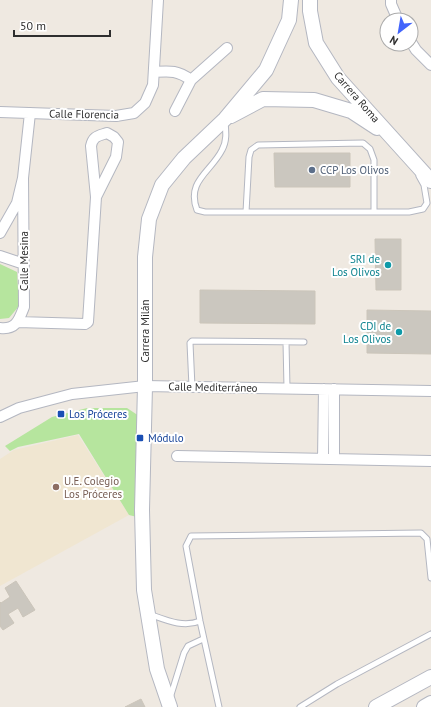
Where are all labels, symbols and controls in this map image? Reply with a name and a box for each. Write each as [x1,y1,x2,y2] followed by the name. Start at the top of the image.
[14,12,110,38] scale bar
[379,12,419,52] north arrow
[20,18,46,33] text: 50 m
[387,33,401,48] text: N
[331,69,383,125] street label: Carrera Roma
[49,106,119,122] street label: Calle Florencia
[320,163,389,177] place label: CCP Los Olivos
[307,165,317,175] marker: CCP Los Olivos
[17,231,31,291] street label: Calle Mesina
[332,252,380,279] place label: SRI de Los Olivos
[383,260,393,270] marker: SRI de Los Olivos
[138,299,152,363] street label: Carrera Milán
[343,319,391,346] place label: CDI de Los Olivos
[394,327,404,337] marker: CDI de Los Olivos
[168,379,258,395] street label: Calle Mediterráneo
[69,407,128,421] place label: Los Próceres
[56,409,66,419] marker: Los Próceres
[148,431,184,445] place label: Módulo
[135,433,145,443] marker: Módulo
[64,474,123,501] place label: U.E. Colegio Los Próceres
[51,482,61,492] marker: U.E. Colegio Los Próceres

